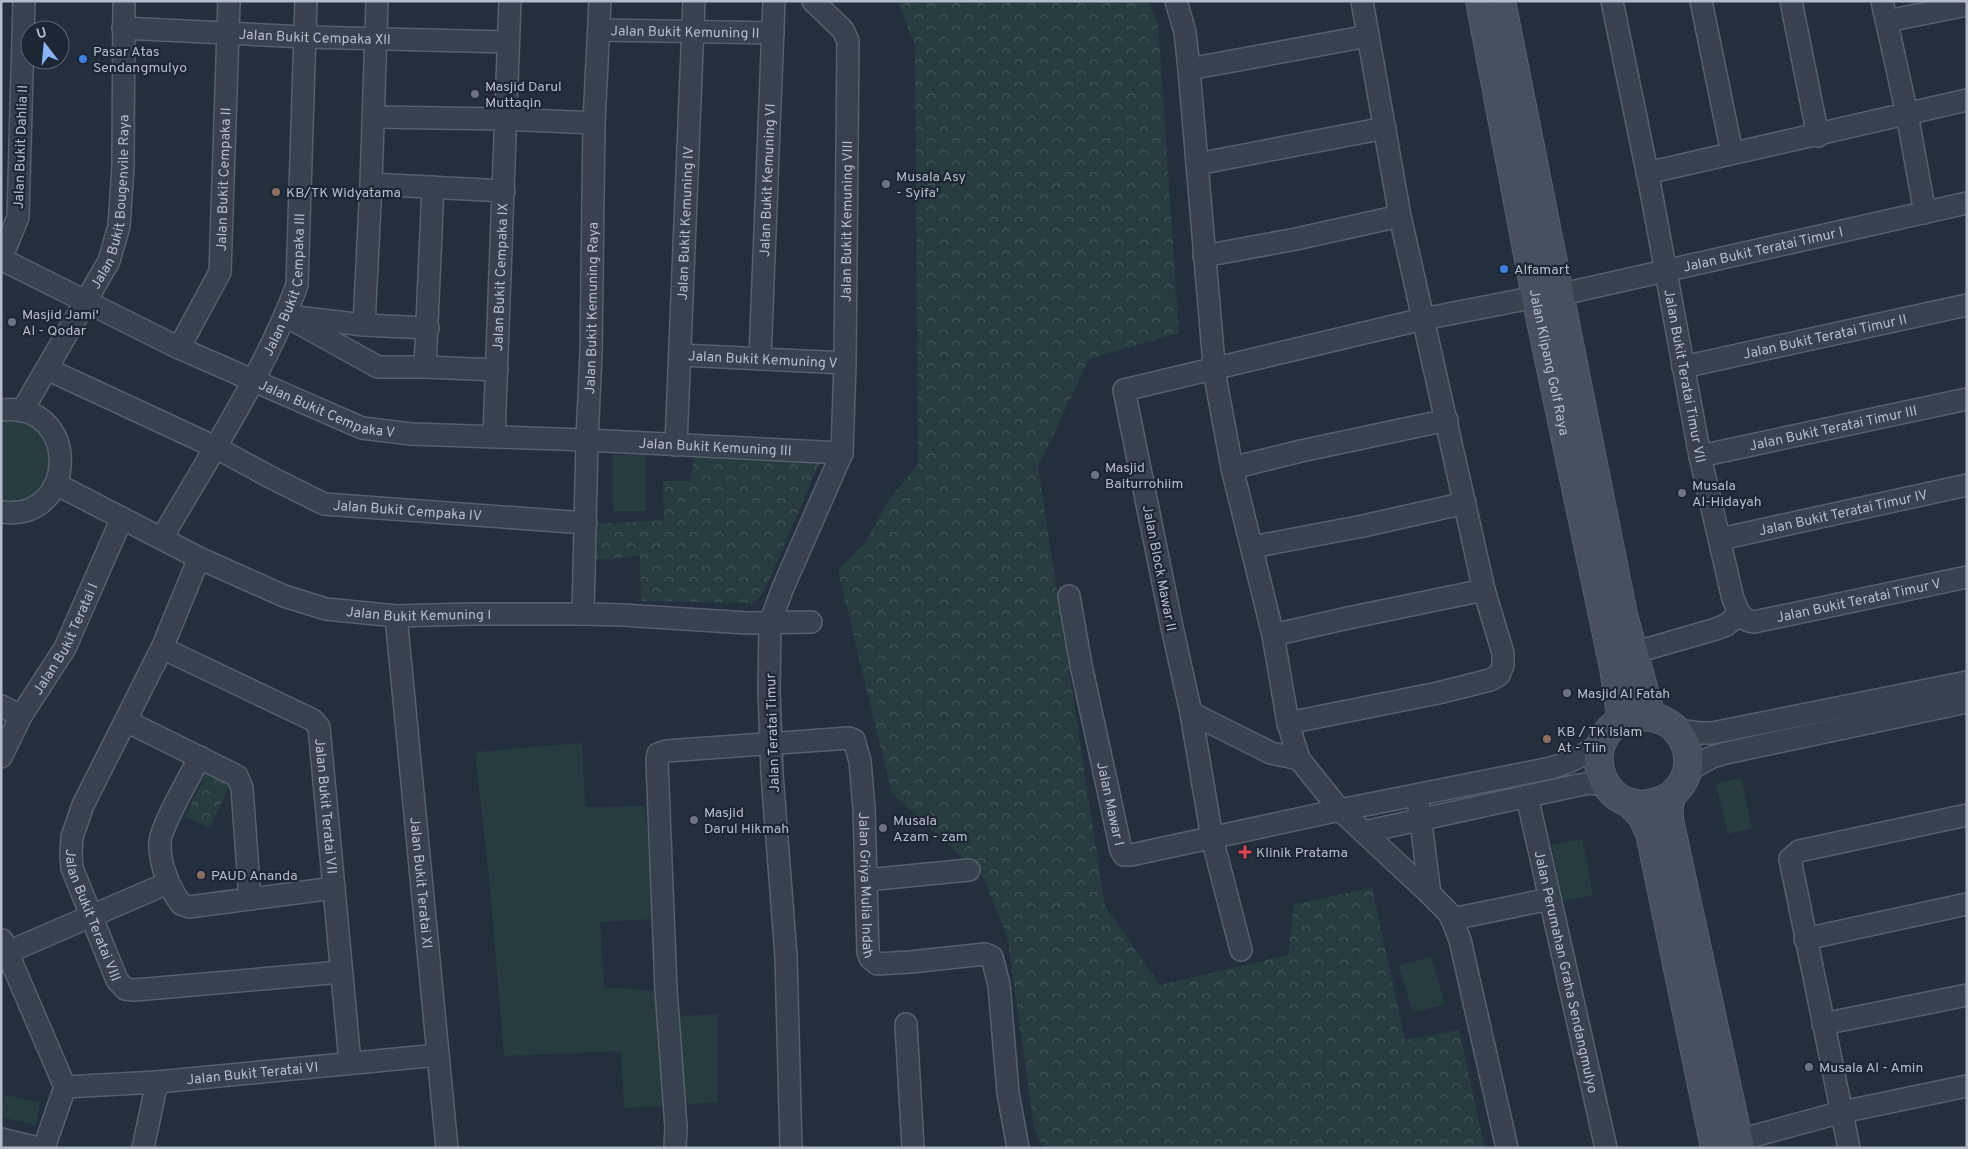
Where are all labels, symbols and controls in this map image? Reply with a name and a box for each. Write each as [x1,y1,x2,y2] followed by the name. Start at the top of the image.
[20,20,70,70] north arrow
[610,23,760,43] street label: Jalan Bukit Kemuning II
[35,24,49,43] text: U
[238,27,391,49] street label: Jalan Bukit Cempaka XII
[93,44,187,77] place label: Pasar Atas Sendangmulyo
[77,53,89,65] marker: Pasar Atas Sendangmulyo
[485,79,562,112] place label: Masjid Darul Muttaqin
[11,85,32,209] street label: Jalan Bukit Dahlia II
[469,88,481,100] marker: Masjid Darul Muttaqin
[757,103,780,257] street label: Jalan Bukit Kemuning VI
[214,107,235,252] street label: Jalan Bukit Cempaka II
[88,115,133,293] street label: Jalan Bukit Bougenvile Raya
[839,141,857,302] street label: Jalan Bukit Kemuning VIII
[675,146,698,301] street label: Jalan Bukit Kemuning IV
[896,169,966,202] place label: Musala Asy - Syifa'
[880,178,892,190] marker: Musala Asy - Syifa'
[286,185,401,202] place label: KB/TK Widyatama
[270,186,282,198] marker: KB/TK Widyatama
[490,203,513,352] street label: Jalan Bukit Cempaka IX
[260,213,309,359] street label: Jalan Bukit Cempaka III
[582,222,603,395] street label: Jalan Bukit Kemuning Raya
[1682,224,1845,277] street label: Jalan Bukit Teratai Timur I
[1514,262,1570,279] place label: Alfamart
[1498,263,1510,275] marker: Alfamart
[1525,288,1572,437] street label: Jalan Klipang Golf Raya
[1659,288,1708,465] street label: Jalan Bukit Teratai Timur VII
[22,307,99,340] place label: Masjid Jami' Al - Qodar
[1741,311,1909,364] street label: Jalan Bukit Teratai Timur II
[6,316,18,328] marker: Masjid Jami' Al - Qodar
[688,348,838,373] street label: Jalan Bukit Kemuning V
[256,377,396,442] street label: Jalan Bukit Cempaka V
[1748,403,1919,455] street label: Jalan Bukit Teratai Timur III
[638,436,792,460] street label: Jalan Bukit Kemuning III
[1105,460,1183,493] place label: Masjid Baiturrohiim
[1089,469,1101,481] marker: Masjid Baiturrohiim
[1692,478,1762,511] place label: Musala Al-Hidayah
[1676,487,1688,499] marker: Musala Al-Hidayah
[1757,487,1930,540] street label: Jalan Bukit Teratai Timur IV
[332,498,482,525] street label: Jalan Bukit Cempaka IV
[1138,504,1179,633] street label: Jalan Block Mawar II
[1775,576,1943,627] street label: Jalan Bukit Teratai Timur V
[30,581,102,698] street label: Jalan Bukit Teratai I
[345,604,491,626] street label: Jalan Bukit Kemuning I
[763,672,784,793] street label: Jalan Teratai Timur
[1577,686,1670,703] place label: Masjid Al Fatah
[1561,687,1573,699] marker: Masjid Al Fatah
[1557,724,1642,757] place label: KB / TK Islam At - Tiin
[1541,733,1553,745] marker: KB / TK Islam At - Tiin
[310,738,340,875] street label: Jalan Bukit Teratai VII
[1092,760,1127,848] street label: Jalan Mawar I
[704,805,789,838] place label: Masjid Darul Hikmah
[854,812,877,961] street label: Jalan Griya Mulia Indah
[893,813,968,846] place label: Musala Azam - zam
[688,814,700,826] marker: Masjid Darul Hikmah
[405,816,435,949] street label: Jalan Bukit Teratai XI
[877,822,889,834] marker: Musala Azam - zam
[1238,845,1252,859] marker: Klinik Pratama
[1256,845,1348,862] place label: Klinik Pratama
[61,848,124,984] street label: Jalan Bukit Teratai VIII
[1529,849,1600,1095] street label: Jalan Perumahan Graha Sendangmulyo
[211,868,298,885] place label: PAUD Ananda
[195,869,207,881] marker: PAUD Ananda
[186,1060,319,1089] street label: Jalan Bukit Teratai VI
[1819,1060,1923,1077] place label: Musala Al - Amin
[1803,1061,1815,1073] marker: Musala Al - Amin

